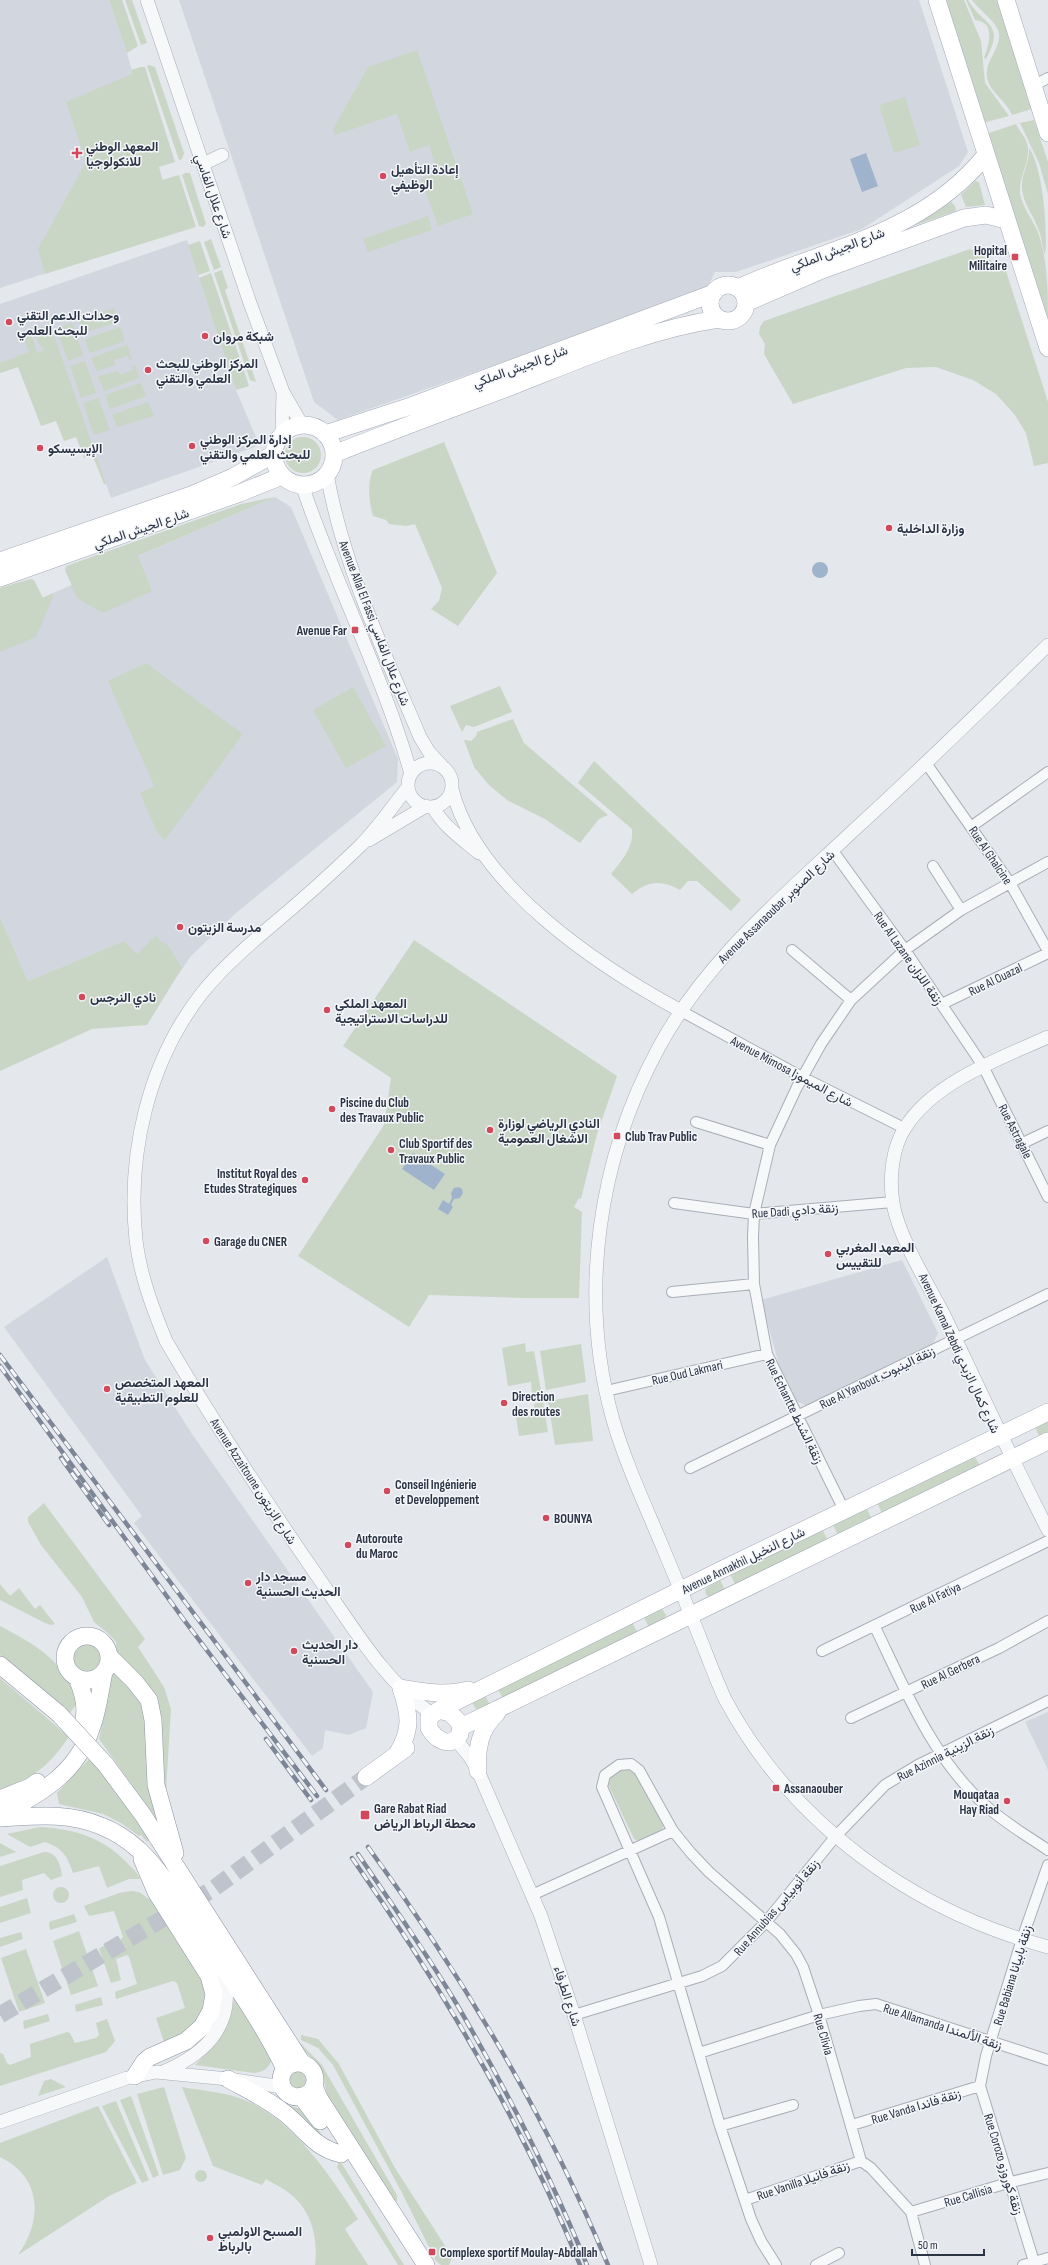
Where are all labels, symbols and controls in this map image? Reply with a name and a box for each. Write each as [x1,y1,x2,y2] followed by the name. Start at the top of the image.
[86,139,158,170] place label: المعهد الوطني للانكولوجيا
[71,147,83,159] marker: المعهد الوطني للانكولوجيا
[189,152,235,241] street label: شارع علال الفاسي
[391,162,459,195] place label: إعادة التأهيل الوظيفي
[378,171,388,181] marker: إعادة التأهيل الوظيفي
[788,225,888,277] street label: شارع الجيش الملكي
[969,243,1007,274] place label: Hopital Militaire
[1010,252,1020,262] marker: Hopital Militaire
[17,308,119,341] place label: وحدات الدعم التقني للبحث العلمي
[4,317,14,327] marker: وحدات الدعم التقني للبحث العلمي
[213,329,274,345] place label: شبكة مروان
[200,331,210,341] marker: شبكة مروان
[471,342,571,393] street label: شارع الجيش الملكي
[156,356,258,389] place label: المركز الوطني للبحث العلمي والتقني
[143,365,153,375] marker: المركز الوطني للبحث العلمي والتقني
[200,432,310,465] place label: إدارة المركز الوطني للبحث العلمي والتقني
[48,441,102,458] place label: اﻹيسيسكو
[187,441,197,451] marker: إدارة المركز الوطني للبحث العلمي والتقني
[35,443,45,453] marker: اﻹيسيسكو
[91,505,192,555] street label: شارع الجيش الملكي
[897,521,965,537] place label: وزارة الداخلية
[884,523,894,533] marker: وزارة الداخلية
[333,538,413,709] street label: Avenue Allal El Fassi شارع علال الفاسي
[296,623,347,639] place label: Avenue Far
[350,625,360,635] marker: Avenue Far
[965,823,1015,888] street label: Rue Al Ghalcine
[714,847,839,968] street label: Avenue Assanaoubar شارع الصنوبر
[870,909,946,1008] street label: Rue Al Lazane زنقة اللزان
[188,920,261,936] place label: مدرسة الزيتون
[175,922,185,932] marker: مدرسة الزيتون
[966,960,1025,1000] street label: Rue Al Ouazal
[90,990,156,1008] place label: نادي النرجس
[77,992,87,1002] marker: نادي النرجس
[335,996,448,1027] place label: المعهد الملكي للدراسات الاستراتيجية
[322,1005,332,1015] marker: المعهد الملكي للدراسات الاستراتيجية
[726,1032,855,1112] street label: Avenue Mimosa شارع الميموزا
[340,1095,425,1126] place label: Piscine du Club des Travaux Public
[995,1101,1036,1161] street label: Rue Astragale
[327,1104,337,1114] marker: Piscine du Club des Travaux Public
[498,1116,600,1147] place label: النادي الرياضي لوزارة الاشغال العمومية
[485,1125,495,1135] marker: النادي الرياضي لوزارة الاشغال العمومية
[625,1129,698,1145] place label: Club Trav Public
[612,1131,622,1141] marker: Club Trav Public
[399,1136,472,1167] place label: Club Sportif des Travaux Public
[386,1145,396,1155] marker: Club Sportif des Travaux Public
[204,1166,297,1197] place label: Institut Royal des Etudes Strategiques
[300,1175,310,1185] marker: Institut Royal des Etudes Strategiques
[751,1200,839,1224] street label: Rue Dadi زنقة دادي
[214,1234,288,1250] place label: Garage du CNER
[201,1236,211,1246] marker: Garage du CNER
[836,1240,914,1271] place label: المعهد المغربي للتقييس
[823,1249,833,1259] marker: المعهد المغربي للتقييس
[913,1270,1003,1437] street label: Avenue Kamal Zebdi شارع كمال الزبدي
[817,1343,938,1413] street label: Rue Al Yanbout زنقة الينبوت
[762,1356,827,1467] street label: Rue Echantte زنقة الشنط
[650,1357,724,1389] street label: Rue Oud Lakmari
[115,1375,209,1406] place label: المعهد المتخصص للعلوم التطبيقية
[102,1384,112,1394] marker: المعهد المتخصص للعلوم التطبيقية
[512,1389,560,1420] place label: Direction des routes
[499,1398,509,1408] marker: Direction des routes
[205,1415,300,1548] street label: Avenue Azzaitoune شارع الزيتون
[395,1477,480,1508] place label: Conseil Ingénierie et Developpement
[382,1486,392,1496] marker: Conseil Ingénierie et Developpement
[554,1511,593,1527] place label: BOUNYA
[541,1513,551,1523] marker: BOUNYA
[678,1524,808,1599] street label: Avenue Annakhil شارع النخيل
[355,1531,403,1562] place label: Autoroute du Maroc
[343,1540,353,1550] marker: Autoroute du Maroc
[255,1569,341,1600] place label: مسجد دار الحديث الحسنية
[243,1578,253,1588] marker: مسجد دار الحديث الحسنية
[907,1579,964,1617] street label: Rue Al Fatiya
[302,1637,358,1668] place label: دار الحديث الحسنية
[289,1646,299,1656] marker: دار الحديث الحسنية
[918,1651,983,1693] street label: Rue Al Gerbera
[894,1723,996,1785] street label: Rue Azinnia زنقة الزينية
[783,1781,843,1797] place label: Assanaouber
[771,1783,781,1793] marker: Assanaouber
[954,1787,999,1818] place label: Mouqataa Hay Riad
[1002,1796,1012,1806] marker: Mouqataa Hay Riad
[374,1801,476,1832] place label: Gare Rabat Riad محطة الرباط الرياض
[359,1809,371,1821] marker: Gare Rabat Riad محطة الرباط الرياض
[730,1856,823,1959] street label: Rue Annubias زنقة أنوبياس
[990,1923,1036,2027] street label: Rue Babiana زنقة بابيانا
[549,1964,584,2029] street label: شارع الطرفاء
[881,2000,1004,2054] street label: Rue Allamanda زنقة الألمندا
[809,2012,837,2057] street label: Rue Clivia
[870,2086,963,2128] street label: Rue Vanda زنقة فاندا
[980,2112,1026,2217] street label: Rue Corozo زنقة كوروزو
[755,2158,852,2204] street label: Rue Vanilla زنقة فانيلا
[942,2181,994,2211] street label: Rue Callisia
[218,2224,302,2255] place label: المسبح الاولمبي بالرباط
[912,2231,984,2257] scale bar
[205,2233,215,2243] marker: المسبح الاولمبي بالرباط
[918,2238,938,2253] text: 50 m
[440,2245,598,2261] place label: Complexe sportif Moulay-Abdallah
[427,2247,437,2257] marker: Complexe sportif Moulay-Abdallah

